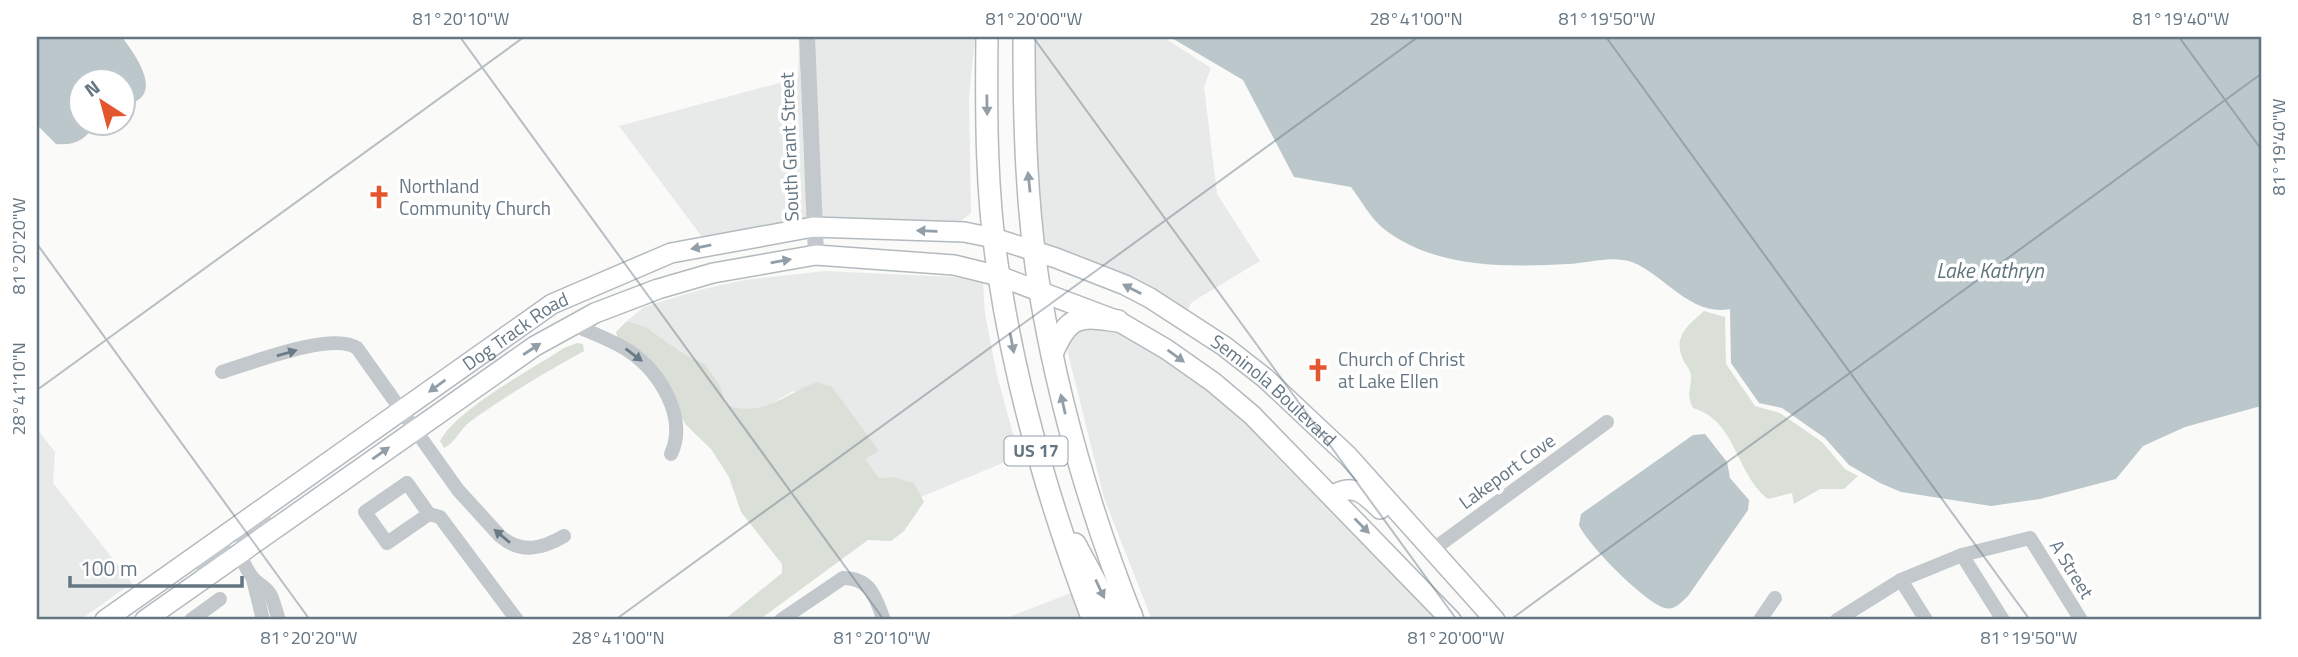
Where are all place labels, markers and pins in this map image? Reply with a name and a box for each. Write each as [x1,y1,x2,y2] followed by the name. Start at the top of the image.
[399,171,551,222] place label: Northland Community Church
[365,183,393,211] church icon: Northland Community Church
[1338,344,1465,395] place label: Church of Christ at Lake Ellen
[1304,356,1332,384] church icon: Church of Christ at Lake Ellen

